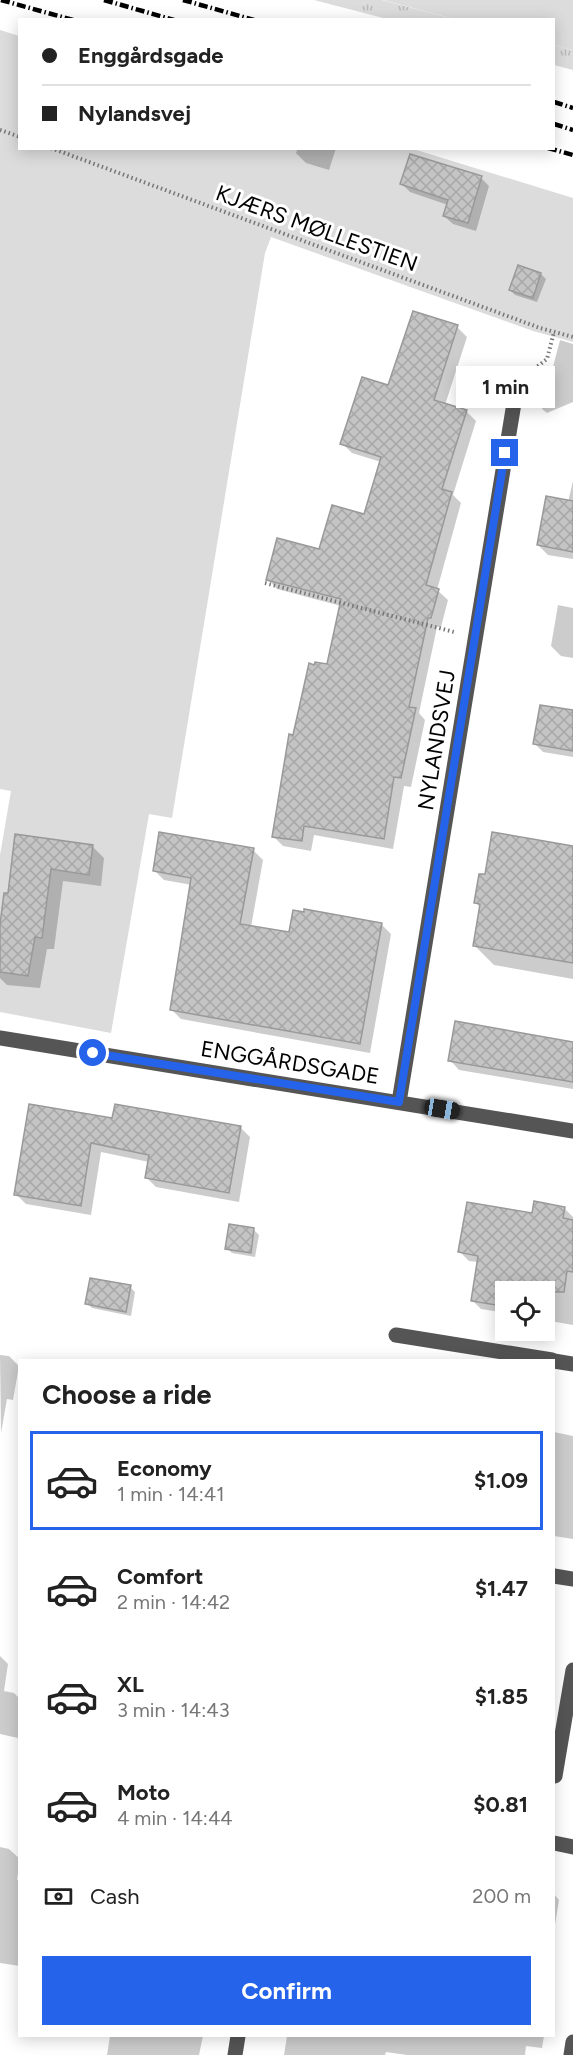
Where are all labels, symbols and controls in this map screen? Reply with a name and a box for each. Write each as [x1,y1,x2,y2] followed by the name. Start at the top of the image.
[78,42,223,69] text: Enggårdsgade
[78,100,191,127] text: Nylandsvej
[212,179,421,278] street label: KJÆRS MØLLESTIEN
[456,366,554,408] callout: 1 min
[482,375,529,399] text: 1 min
[491,439,518,466] route end
[412,668,461,812] street label: NYLANDSVEJ
[199,1035,381,1090] street label: ENGGÅRDSGADE
[79,1039,106,1066] route start
[423,1097,461,1121] car
[495,1281,555,1341] map controls
[495,1281,555,1341] button: locate
[42,1378,211,1411] text: Choose a ride
[45,1454,99,1508] icon: car
[117,1455,212,1482] text: Economy
[474,1467,528,1494] text: $1.09
[117,1482,224,1506] text: 1 min · 14:41
[45,1562,99,1616] icon: car
[117,1563,203,1590] text: Comfort
[475,1575,528,1602] text: $1.47
[117,1590,230,1614] text: 2 min · 14:42
[45,1670,99,1724] icon: car
[117,1671,144,1698] text: XL
[475,1683,528,1710] text: $1.85
[117,1698,230,1722] text: 3 min · 14:43
[45,1778,99,1832] icon: car
[117,1779,170,1806] text: Moto
[473,1791,528,1818] text: $0.81
[117,1806,233,1830] text: 4 min · 14:44
[42,1880,75,1913] icon: cash
[90,1883,140,1910] text: Cash
[472,1884,531,1908] text: 200 m
[42,1956,531,2025] button: Confirm

